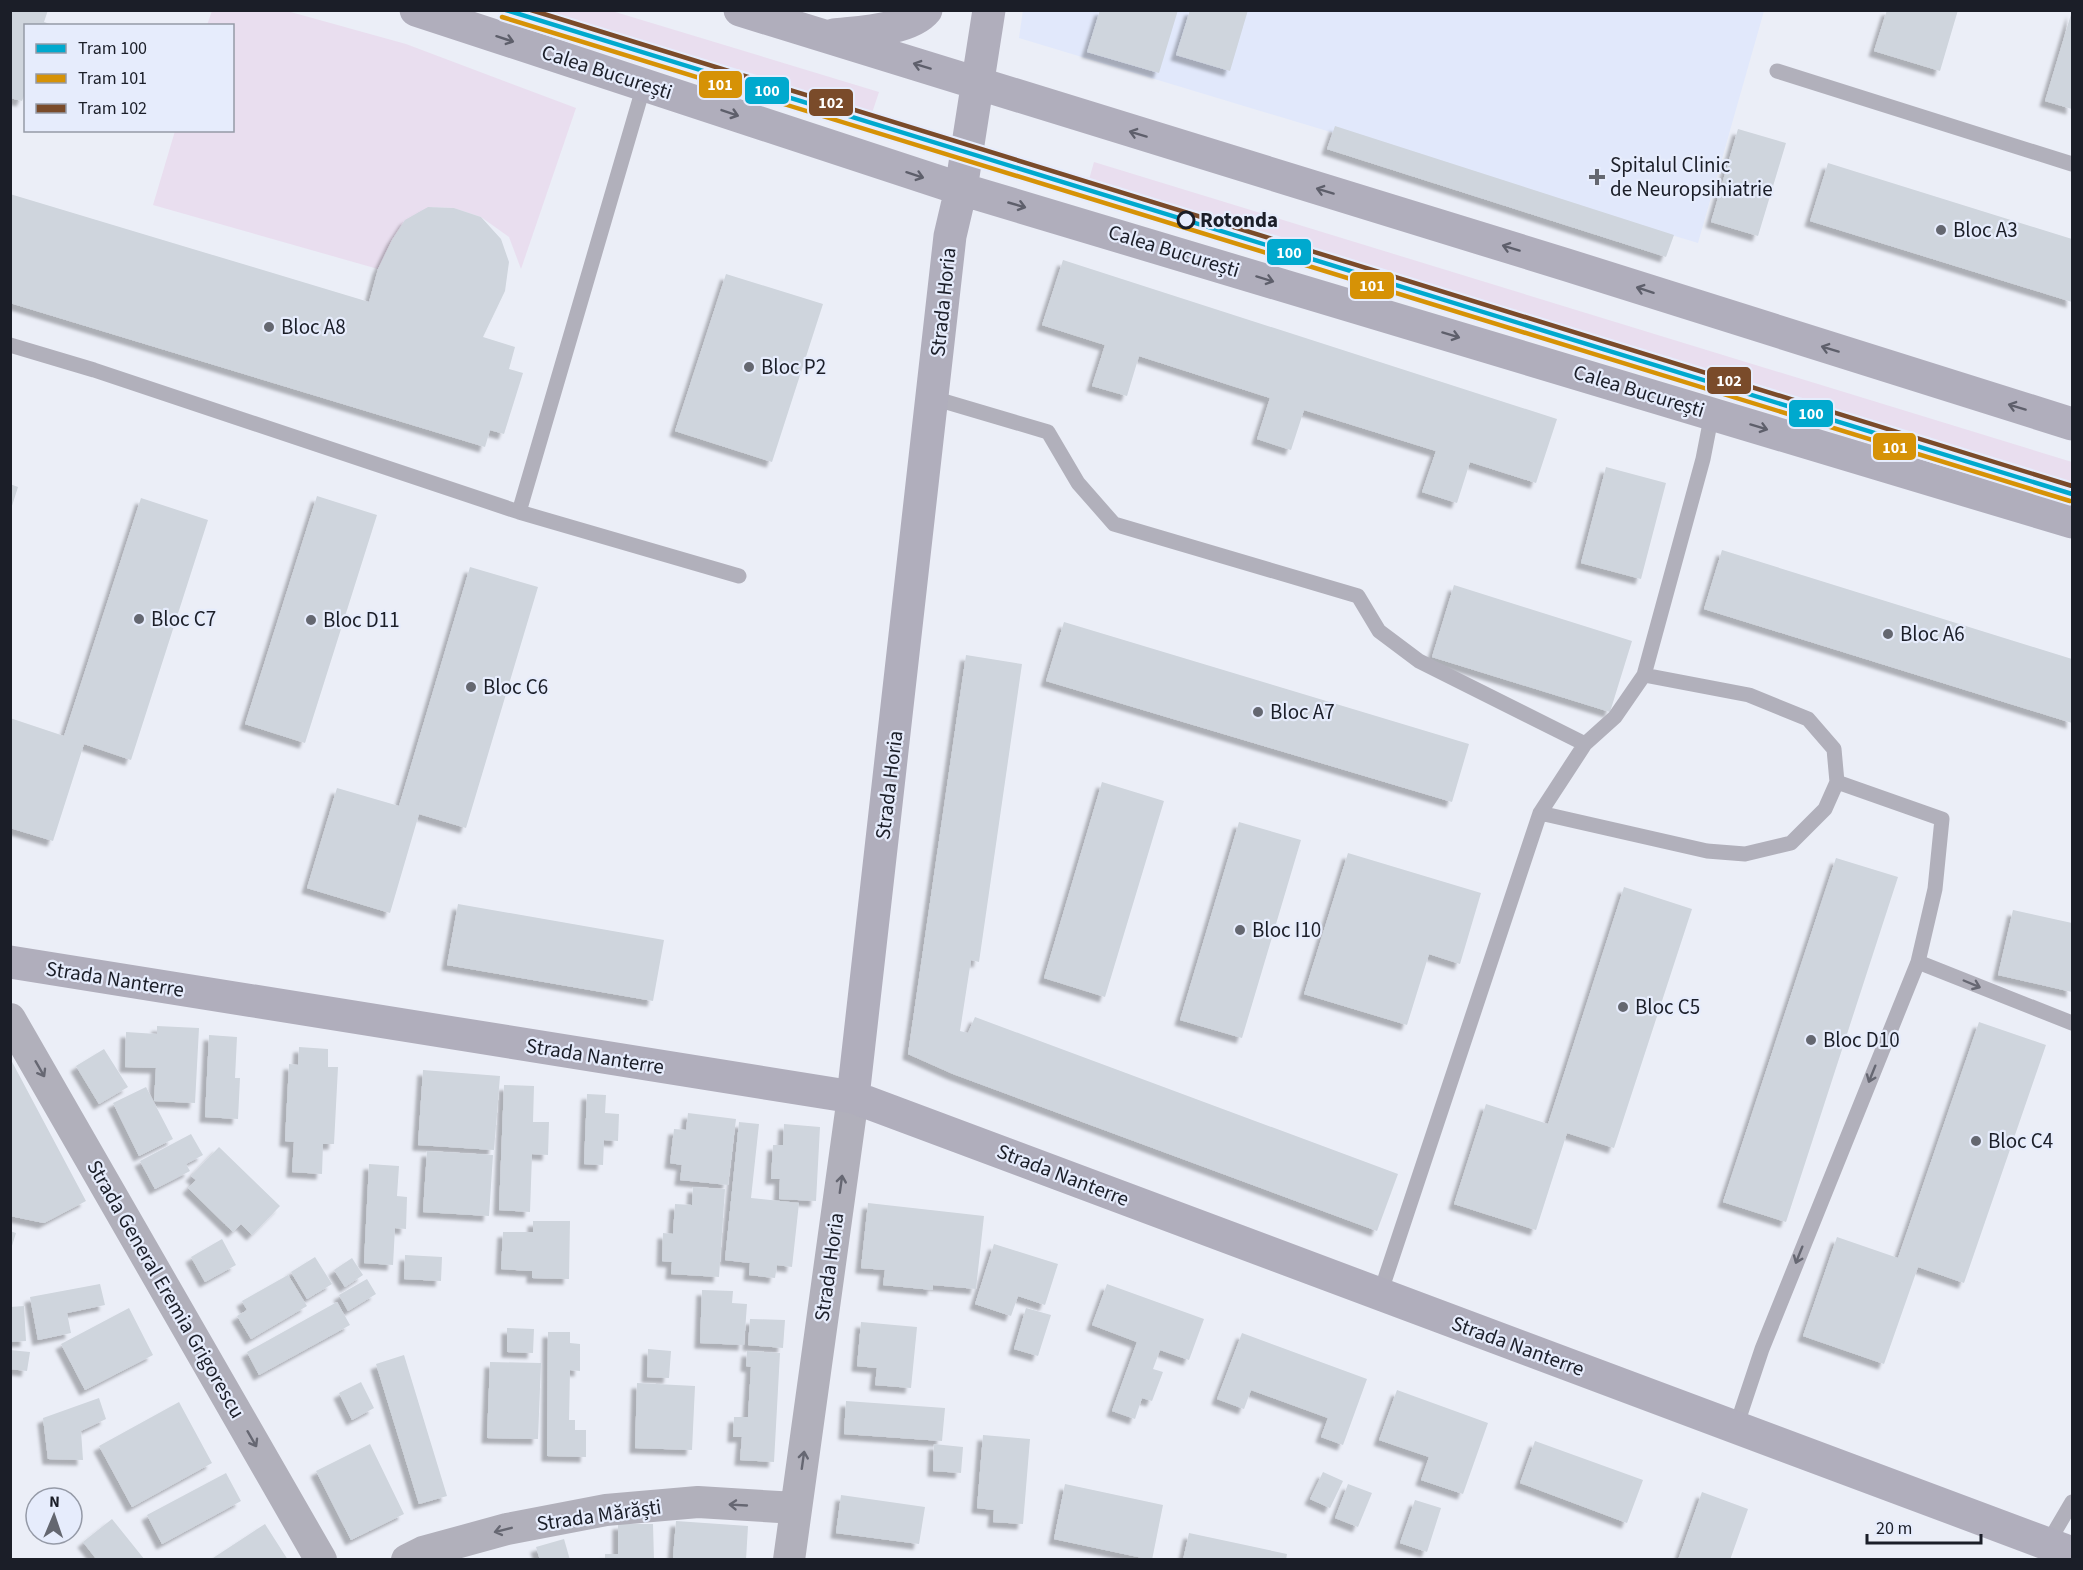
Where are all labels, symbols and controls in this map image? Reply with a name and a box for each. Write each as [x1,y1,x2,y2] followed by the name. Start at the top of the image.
[24,24,234,132] legend
[495,34,514,45] one-way arrow
[78,36,147,61] text: Tram 100
[538,37,676,107] street label: Calea București
[913,60,932,71] one-way arrow
[78,66,147,91] text: Tram 101
[698,70,743,99] line badge: 101
[707,74,733,96] text: 101
[744,76,790,105] line badge: 100
[754,80,780,102] text: 100
[808,88,854,117] line badge: 102
[818,92,844,114] text: 102
[78,96,147,121] text: Tram 102
[720,108,739,119] one-way arrow
[1129,127,1148,138] one-way arrow
[1610,150,1773,204] place label: Spitalul Clinic de Neuropsihiatrie
[1588,168,1606,186] marker: Spitalul Clinic de Neuropsihiatrie
[905,170,924,181] one-way arrow
[1316,184,1335,195] one-way arrow
[1007,200,1026,211] one-way arrow
[1200,205,1278,235] place label: Rotonda
[1177,211,1195,229] marker: Rotonda
[1953,215,2018,245] place label: Bloc A3
[1105,217,1243,285] street label: Calea București
[1934,223,1948,237] marker: Bloc A3
[1266,238,1312,266] line badge: 100
[1276,242,1302,264] text: 100
[1502,242,1521,253] one-way arrow
[922,246,964,358] street label: Strada Horia
[1349,271,1395,300] line badge: 101
[1255,274,1274,285] one-way arrow
[1359,275,1385,297] text: 101
[1636,284,1655,295] one-way arrow
[281,312,346,342] place label: Bloc A8
[262,320,276,334] marker: Bloc A8
[1442,330,1461,341] one-way arrow
[1821,343,1840,354] one-way arrow
[761,352,826,382] place label: Bloc P2
[1570,357,1708,425] street label: Calea București
[742,360,756,374] marker: Bloc P2
[1706,366,1752,395] line badge: 102
[1716,370,1742,392] text: 102
[1788,399,1834,428] line badge: 100
[2008,401,2027,412] one-way arrow
[1798,403,1824,425] text: 100
[1749,422,1768,433] one-way arrow
[1872,432,1917,461] line badge: 101
[1882,437,1908,459] text: 101
[151,604,216,634] place label: Bloc C7
[323,605,400,635] place label: Bloc D11
[132,612,146,626] marker: Bloc C7
[304,613,318,627] marker: Bloc D11
[1900,619,1965,649] place label: Bloc A6
[1881,627,1895,641] marker: Bloc A6
[483,672,548,702] place label: Bloc C6
[464,680,478,694] marker: Bloc C6
[1270,697,1335,727] place label: Bloc A7
[1251,705,1265,719] marker: Bloc A7
[867,729,911,841] street label: Strada Horia
[1252,915,1321,945] place label: Bloc I10
[1233,923,1247,937] marker: Bloc I10
[44,953,186,1005] street label: Strada Nanterre
[1963,979,1981,990] one-way arrow
[1635,992,1700,1022] place label: Bloc C5
[1616,1000,1630,1014] marker: Bloc C5
[1823,1025,1900,1055] place label: Bloc D10
[524,1030,666,1082] street label: Strada Nanterre
[1804,1033,1818,1047] marker: Bloc D10
[34,1060,46,1077] one-way arrow
[1866,1064,1877,1082] one-way arrow
[1988,1126,2053,1156] place label: Bloc C4
[1969,1134,1983,1148] marker: Bloc C4
[993,1136,1133,1214] street label: Strada Nanterre
[79,1154,253,1424] street label: Strada General Eremia Grigorescu
[835,1174,846,1194] one-way arrow
[807,1211,851,1323] street label: Strada Horia
[1793,1245,1804,1263] one-way arrow
[1447,1308,1589,1384] street label: Strada Nanterre
[247,1429,258,1447] one-way arrow
[797,1451,808,1470] one-way arrow
[24,1486,84,1546] north arrow
[49,1491,60,1513] text: N
[535,1491,663,1539] street label: Strada Mărăști
[728,1499,748,1510] one-way arrow
[1867,1507,1981,1545] scale bar
[1876,1516,1912,1541] text: 20 m
[494,1524,513,1536] one-way arrow

